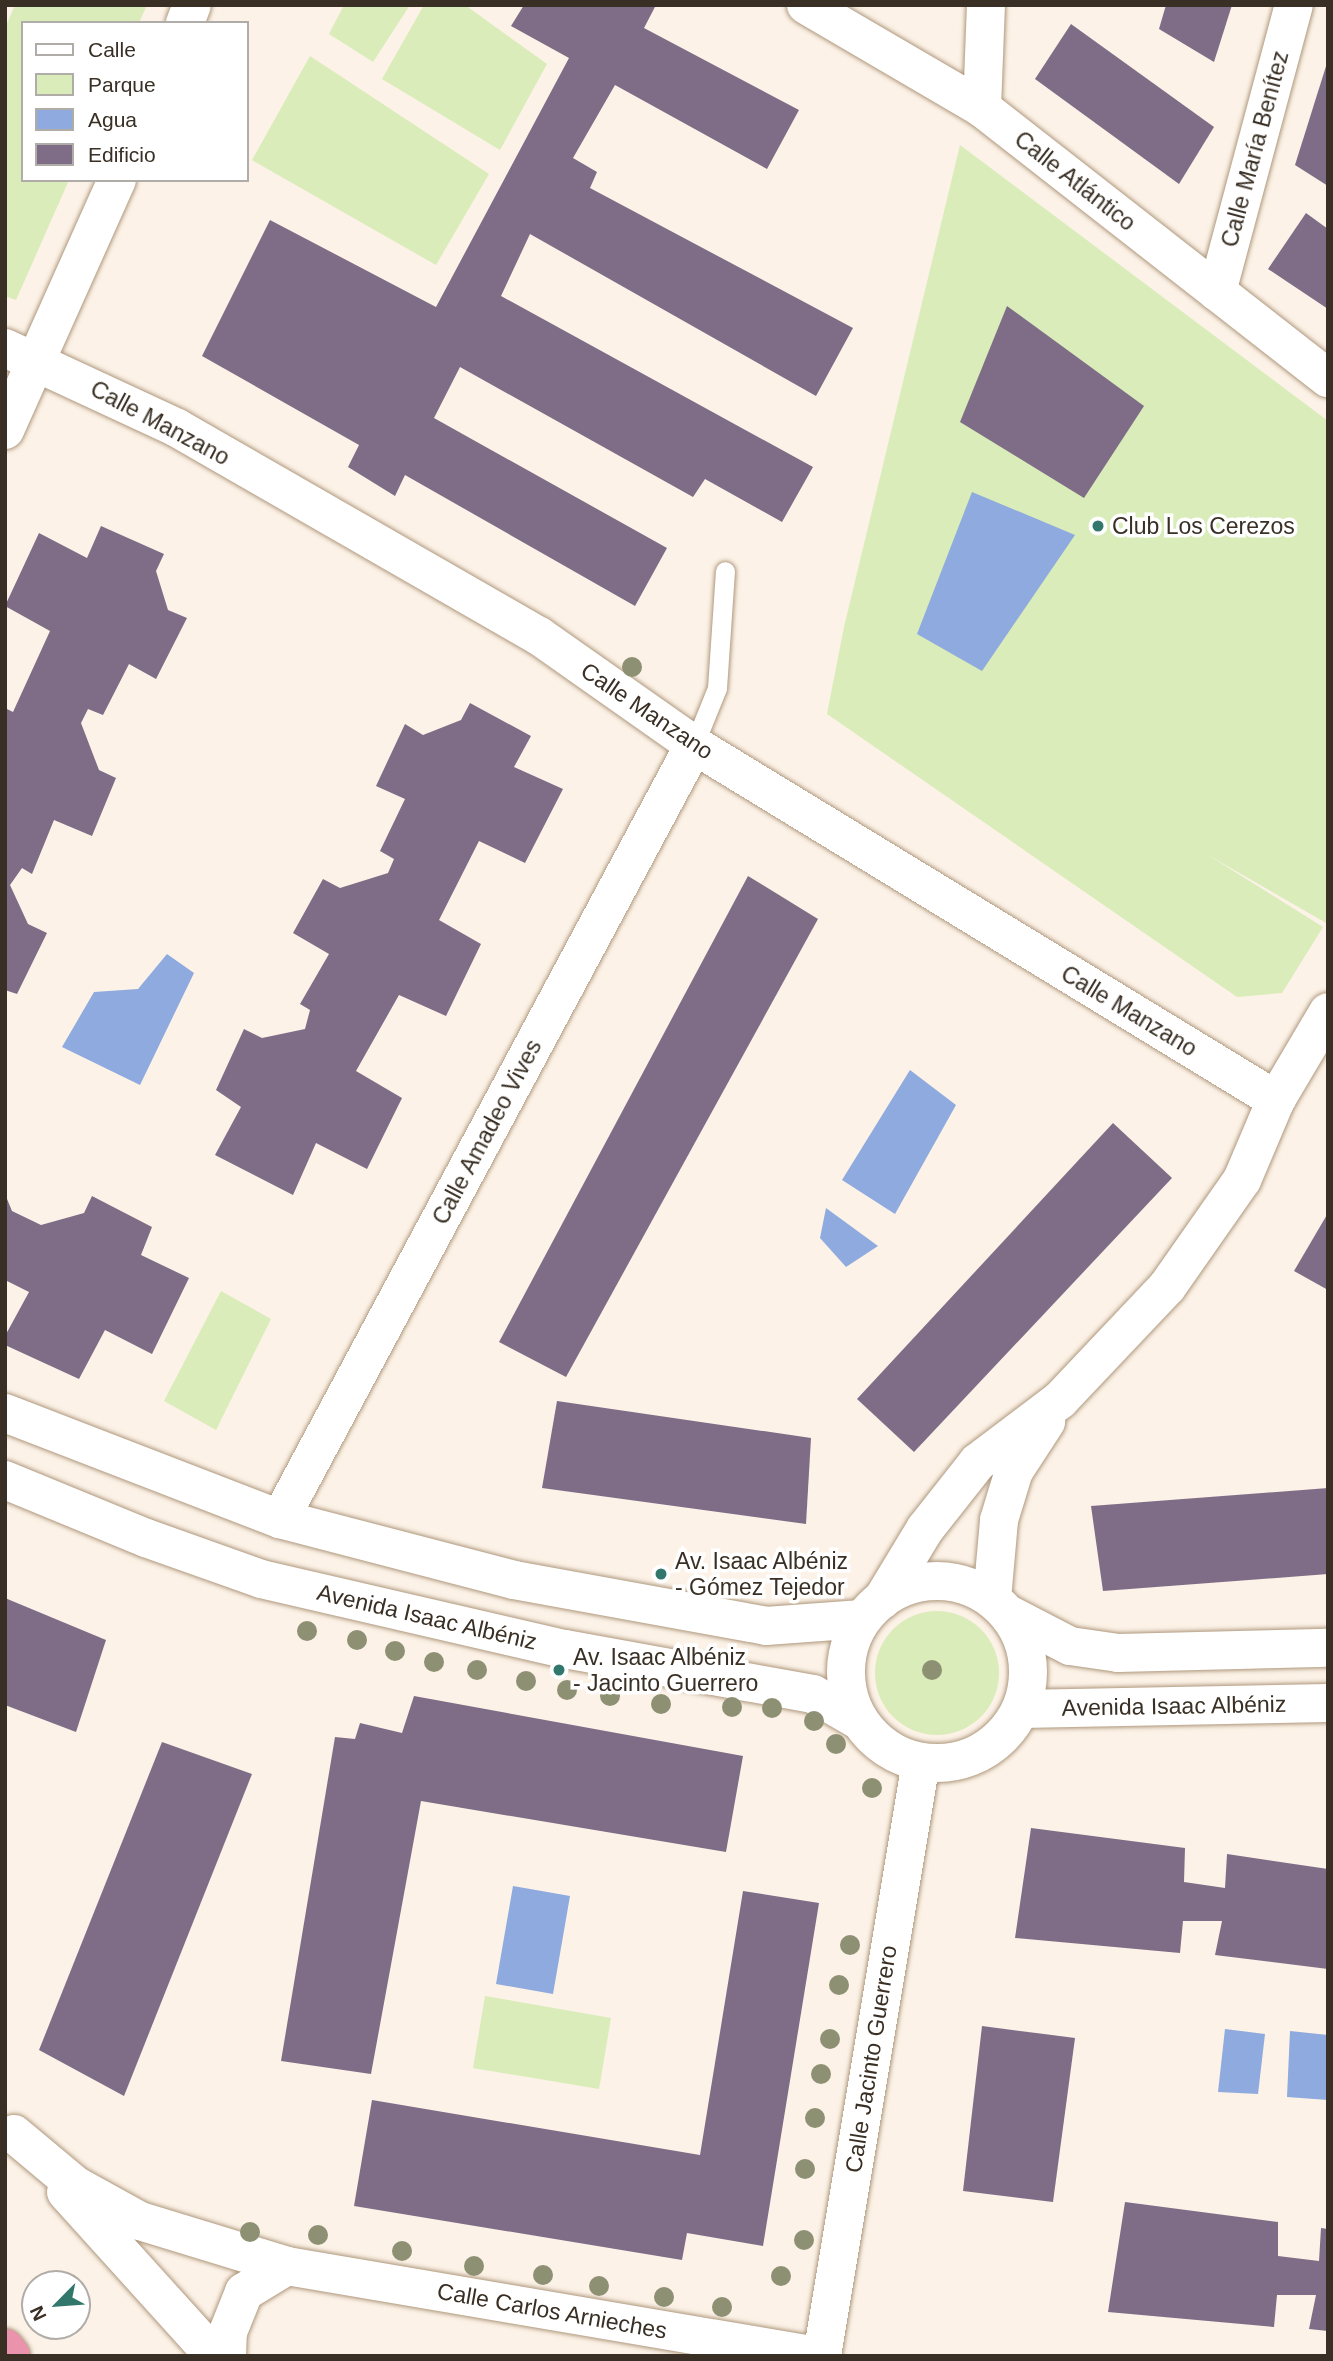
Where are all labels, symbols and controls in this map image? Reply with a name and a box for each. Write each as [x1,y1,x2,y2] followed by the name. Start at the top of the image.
[21,21,248,182] legend
[88,38,136,61] text: Calle
[1216,48,1294,250] street label: Calle María Benítez
[88,73,156,96] text: Parque
[88,108,137,131] text: Agua
[1009,125,1141,237] street label: Calle Atlántico
[88,143,156,166] text: Edificio
[86,375,234,471] street label: Calle Manzano
[1112,512,1295,540] place label: Club Los Cerezos
[1090,518,1106,534] marker: Club Los Cerezos
[576,657,718,765] street label: Calle Manzano
[1056,960,1202,1062] street label: Calle Manzano
[426,1034,548,1230] street label: Calle Amadeo Vives
[675,1547,849,1601] place label: Av. Isaac Albéniz - Gómez Tejedor
[653,1566,669,1582] marker: Av. Isaac Albéniz - Gómez Tejedor
[314,1578,540,1656] street label: Avenida Isaac Albéniz
[573,1643,758,1697] place label: Av. Isaac Albéniz - Jacinto Guerrero
[551,1662,567,1678] marker: Av. Isaac Albéniz - Jacinto Guerrero
[1061,1690,1287,1722] street label: Avenida Isaac Albéniz
[839,1943,903,2175] street label: Calle Jacinto Guerrero
[21,2270,91,2340] north arrow
[434,2277,670,2345] street label: Calle Carlos Arnieches
[26,2303,51,2324] text: N

